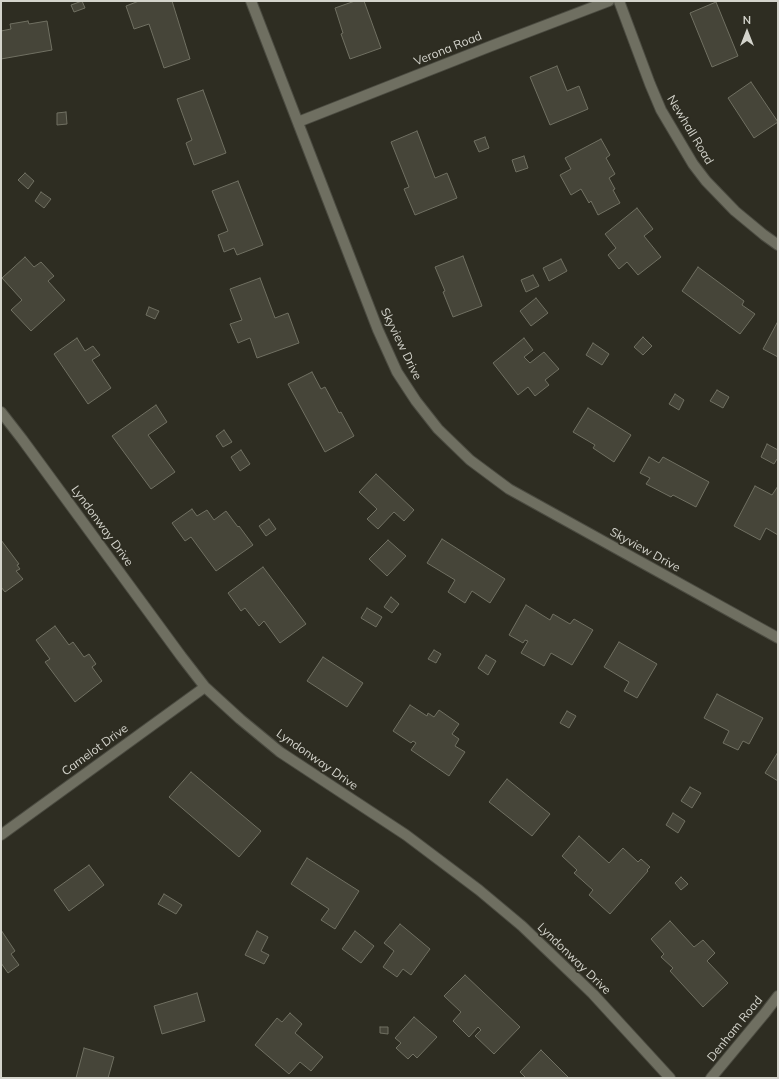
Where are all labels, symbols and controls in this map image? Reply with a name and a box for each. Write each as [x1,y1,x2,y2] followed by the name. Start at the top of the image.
[727,12,767,52] north arrow
[743,13,751,27] text: N
[412,29,484,69] street label: Verona Road
[664,93,716,167] street label: Newhall Road
[377,306,425,382] street label: Skyview Drive
[68,483,136,569] street label: Lyndonway Drive
[607,525,683,575] street label: Skyview Drive
[59,721,131,779] street label: Camelot Drive
[273,726,361,794] street label: Lyndonway Drive
[534,920,614,998] street label: Lyndonway Drive
[704,993,766,1065] street label: Denham Road

